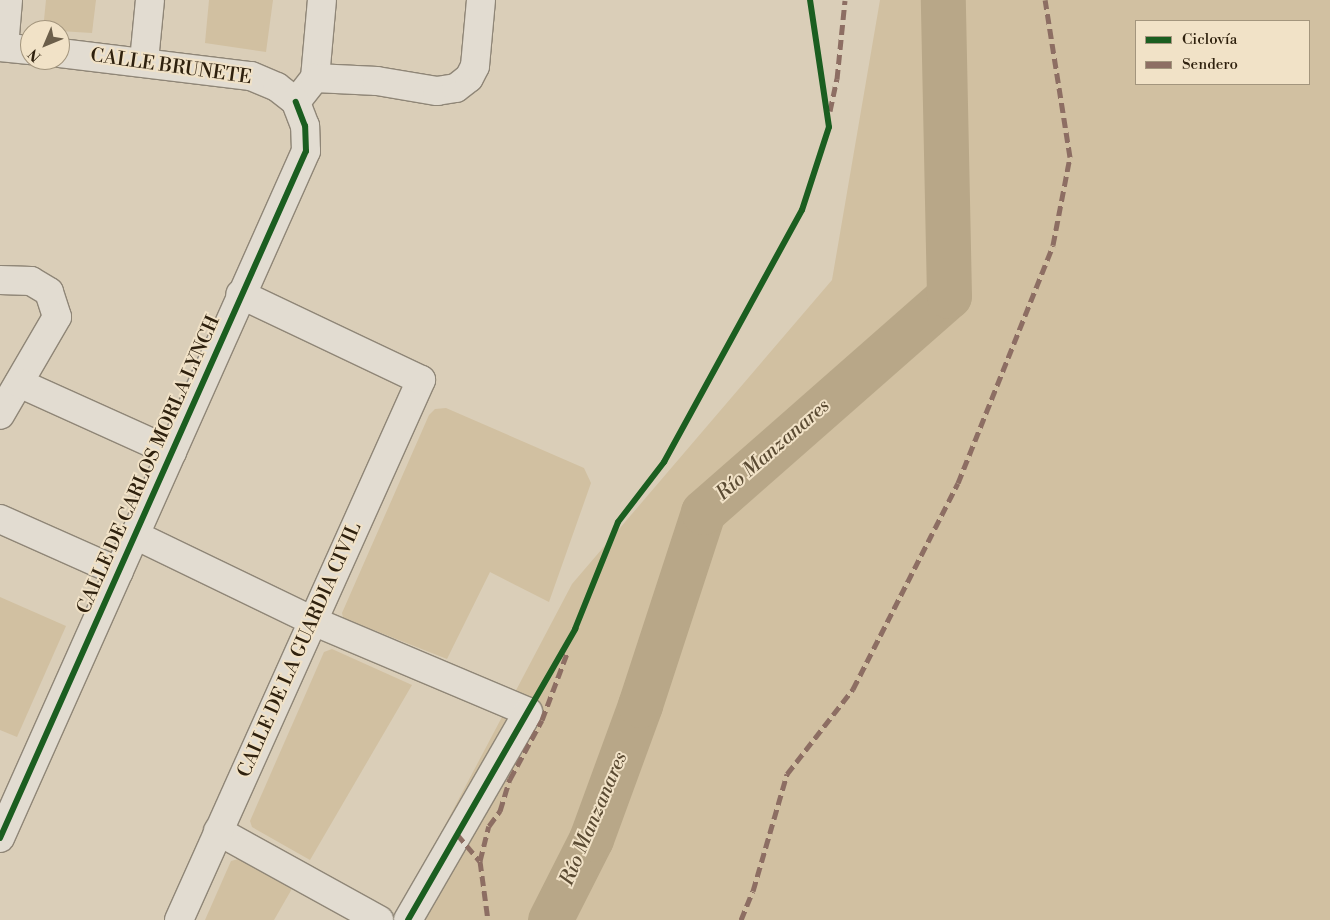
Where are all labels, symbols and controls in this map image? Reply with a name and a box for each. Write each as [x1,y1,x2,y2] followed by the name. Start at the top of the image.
[20,20,70,70] north arrow
[1135,20,1310,85] legend
[1182,30,1237,49] text: Ciclovía
[89,44,253,90] street label: CALLE BRUNETE
[25,45,45,65] text: N
[1182,55,1238,74] text: Sendero
[73,312,225,618] street label: CALLE DE CARLOS MORLA LYNCH
[711,394,835,506] water label: Río Manzanares
[233,519,367,781] street label: CALLE DE LA GUARDIA CIVIL
[555,749,633,889] water label: Río Manzanares

